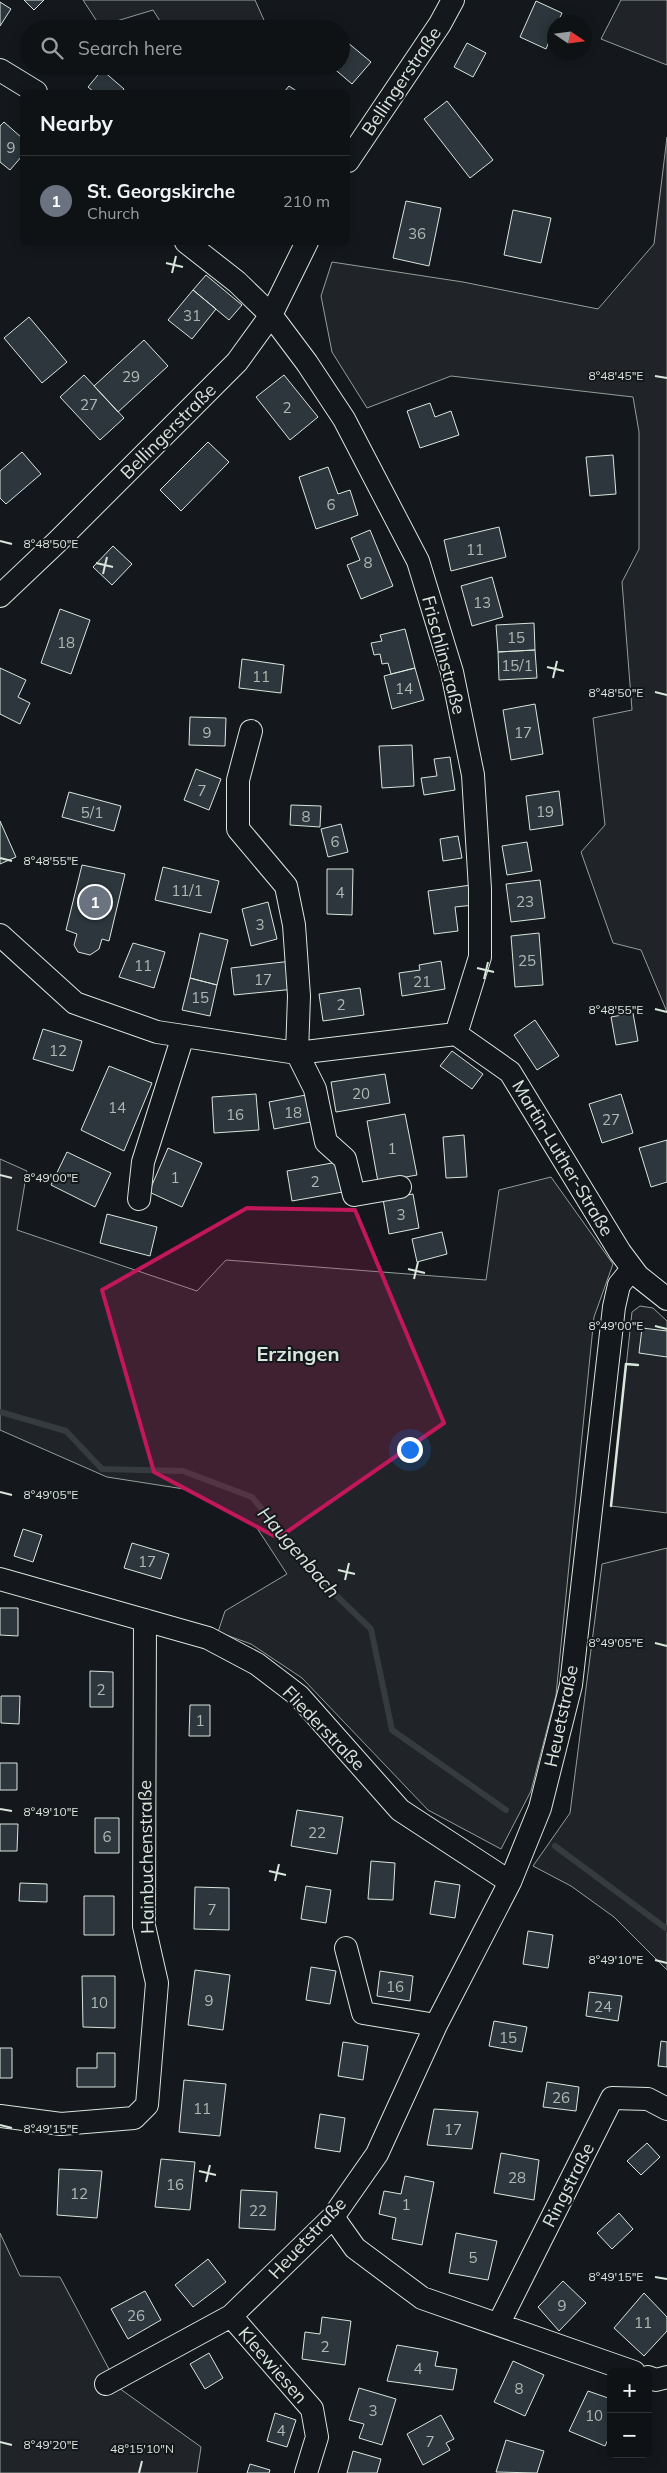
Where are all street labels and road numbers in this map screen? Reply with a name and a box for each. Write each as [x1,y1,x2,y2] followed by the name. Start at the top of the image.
[356,22,446,140] street label: Bellingerstraße
[115,378,221,484] street label: Bellingerstraße
[417,593,471,717] street label: Frischlinstraße
[507,1076,619,1240] street label: Martin-Luther-Straße
[539,1663,583,1769] street label: Heuetstraße
[278,1681,370,1775] street label: Fliederstraße
[133,1780,159,1934] street label: Hainbuchenstraße
[537,2139,599,2231] street label: Ringstraße
[263,2192,351,2284] street label: Heuetstraße
[233,2322,313,2408] street label: Kleewiesen

